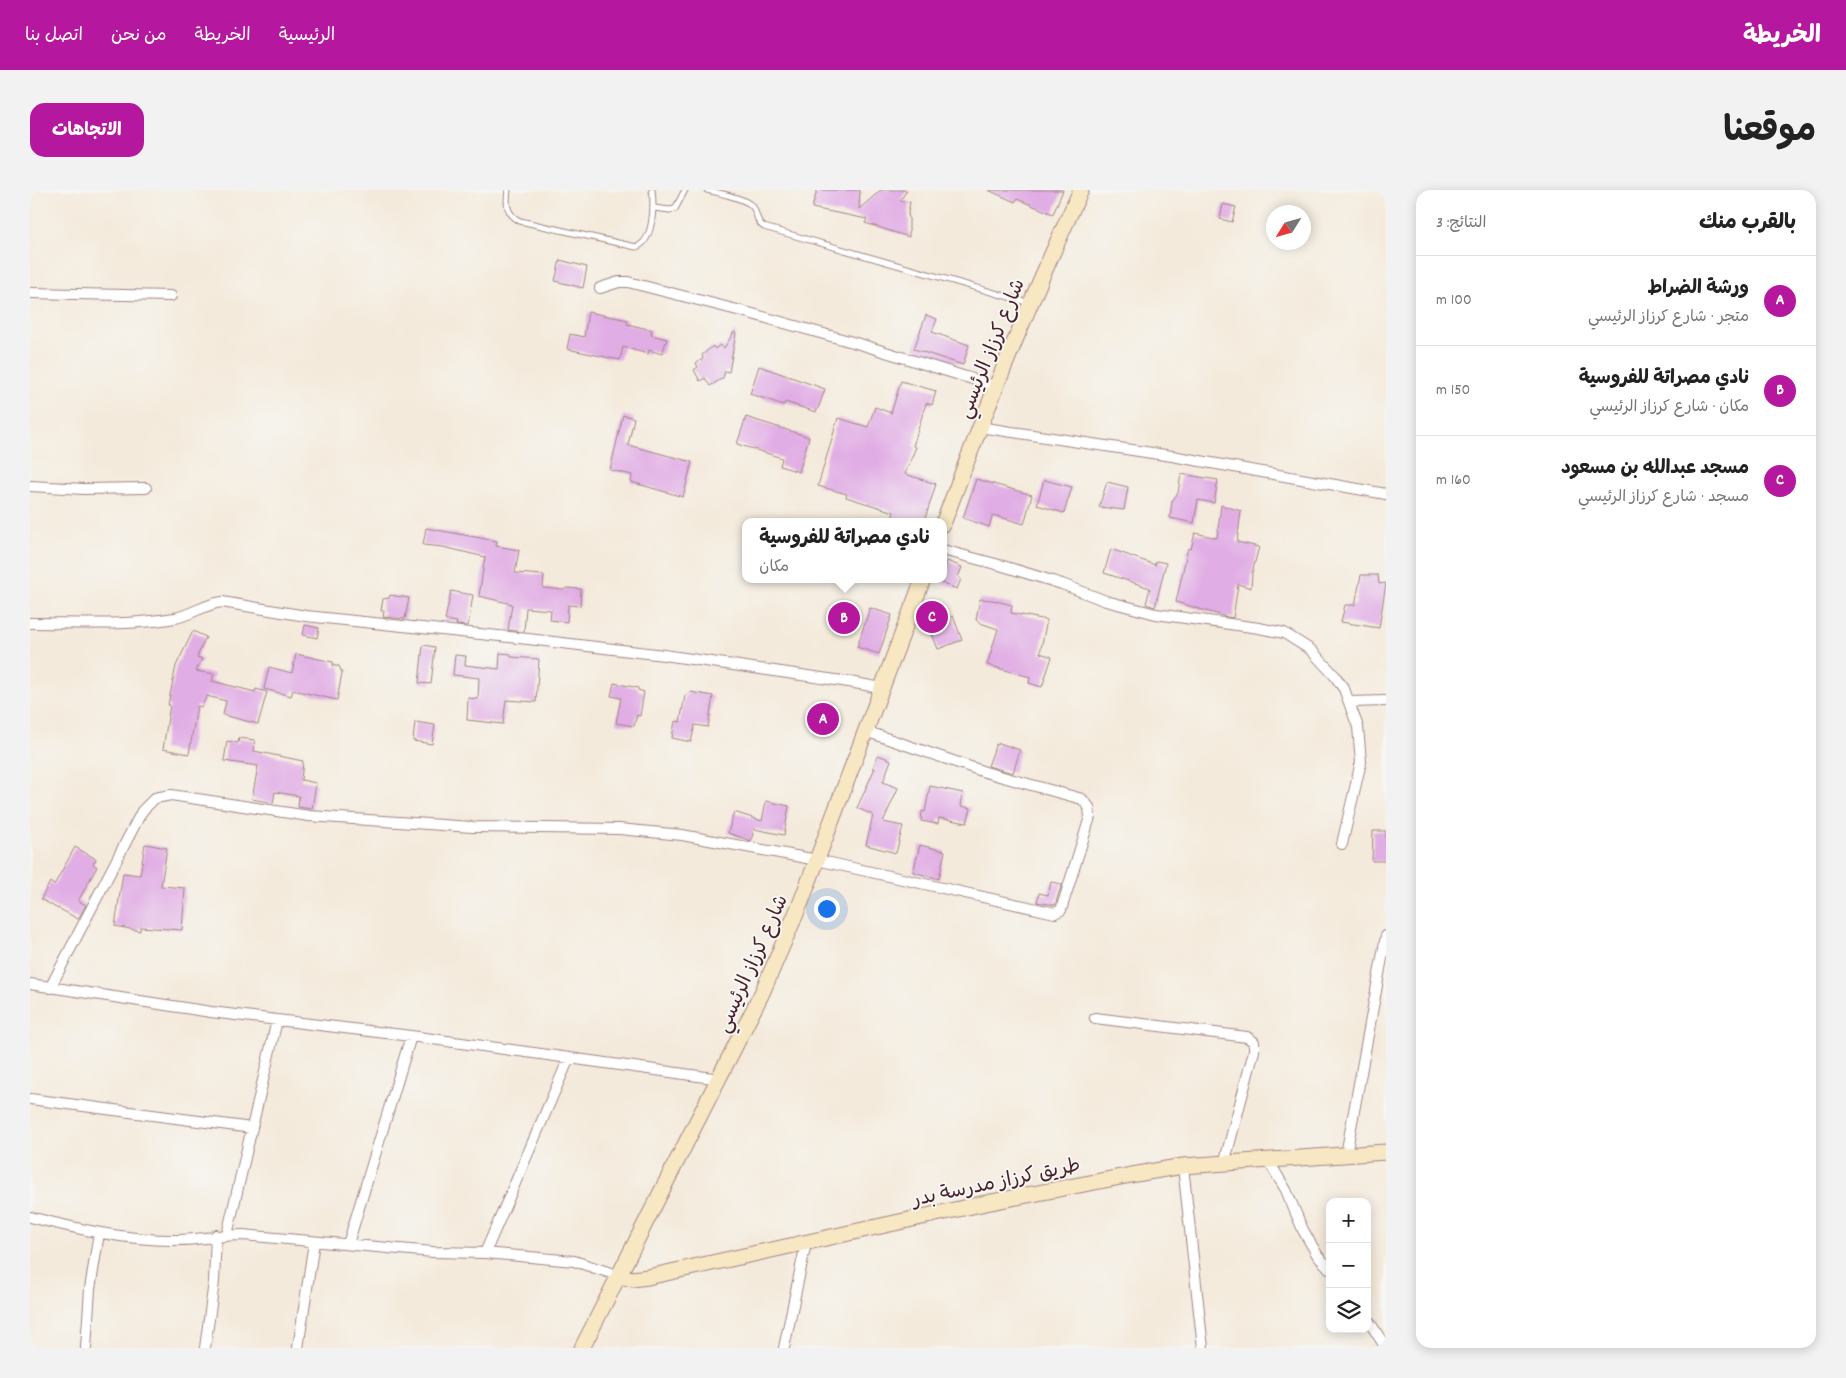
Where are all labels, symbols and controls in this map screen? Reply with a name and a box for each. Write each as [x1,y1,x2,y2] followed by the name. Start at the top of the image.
[1743,20,1821,54] text: الخريطة
[25,24,83,49] text: اتصل بنا
[111,24,167,49] text: من نحن
[195,24,251,49] text: الخريطة
[279,24,335,49] text: الرئيسية
[30,103,144,157] button: الاتجاهات
[1723,108,1816,158] text: موقعنا
[1266,205,1311,250] north arrow
[1699,209,1796,239] text: بالقرب منك
[1436,212,1486,235] text: النتائج: 3
[952,275,1035,424] street label: شارع كرزاز الرئيسي
[1647,276,1749,303] text: ورشة الضراط
[1436,289,1472,312] text: 100 m
[1776,289,1784,312] text: A
[1588,306,1749,329] text: متجر · شارع كرزاز الرئيسي
[1579,366,1749,393] text: نادي مصراتة للفروسية
[1436,379,1470,402] text: 150 m
[1776,379,1784,402] text: B
[1589,396,1749,419] text: مكان · شارع كرزاز الرئيسي
[1561,456,1749,483] text: مسجد عبدالله بن مسعود
[1436,469,1471,492] text: 160 m
[1776,469,1784,492] text: C
[1578,486,1749,509] text: مسجد · شارع كرزاز الرئيسي
[742,518,947,583] popup
[759,526,930,553] text: نادي مصراتة للفروسية
[759,556,789,579] text: مكان
[916,598,948,636] pin: C
[828,599,860,637] pin: B
[807,700,839,738] pin: A
[711,891,798,1038] street label: شارع كرزاز الرئيسي
[814,896,840,922] your location
[908,1152,1083,1216] street label: طريق كرزاز مدرسة بدر
[1326,1198,1371,1333] map controls
[1326,1198,1371,1243] button: +
[1326,1243,1371,1288] button: −
[1326,1288,1371,1333] button: layers

